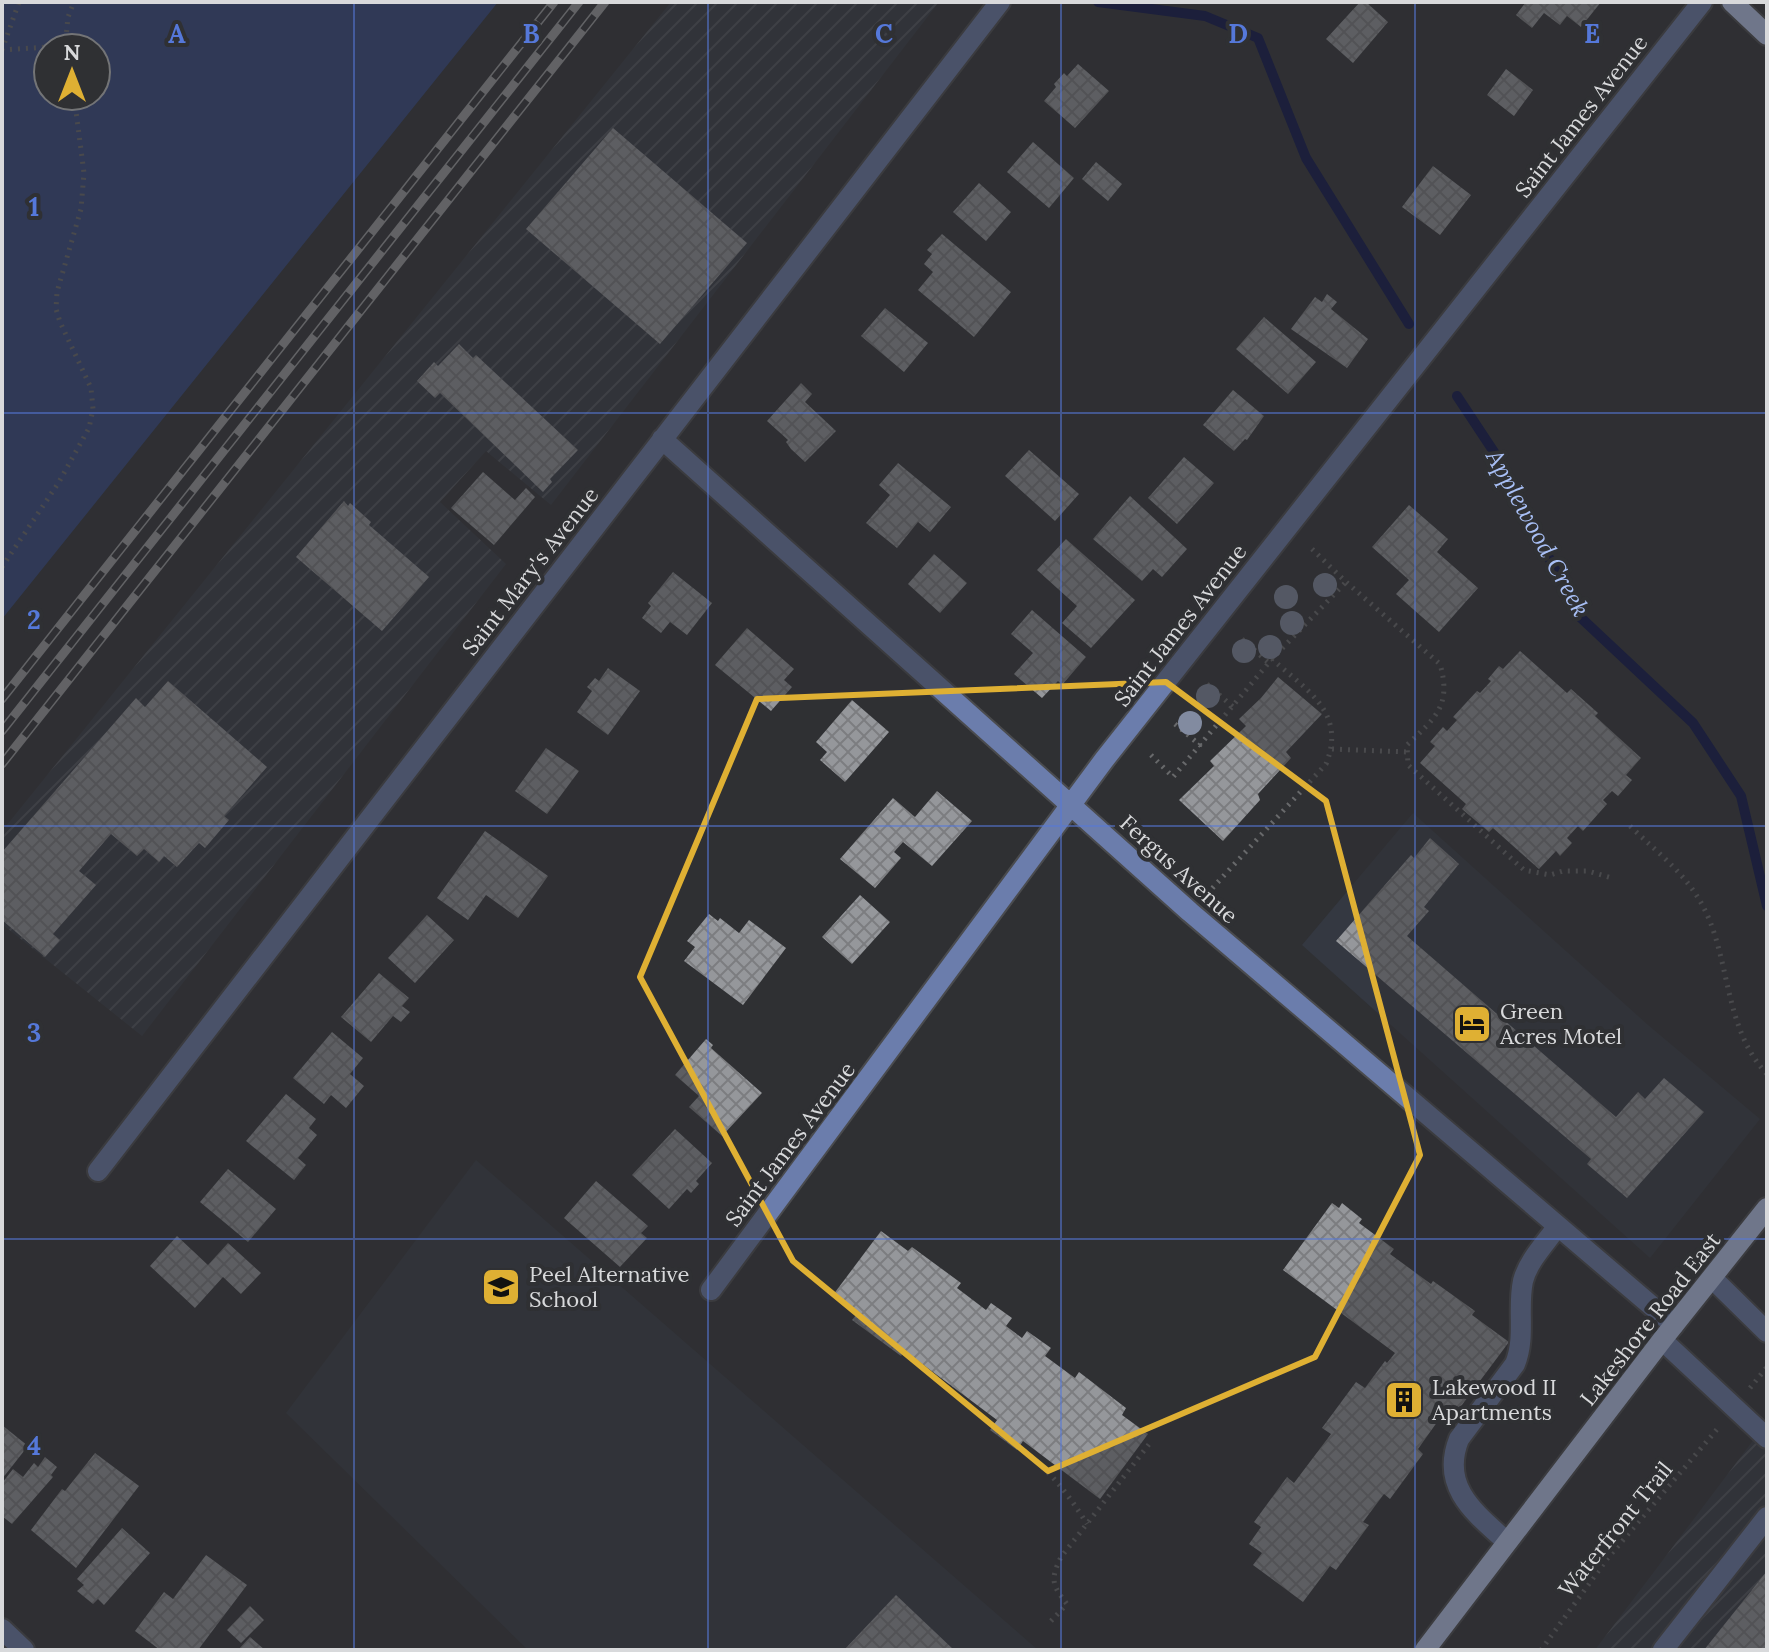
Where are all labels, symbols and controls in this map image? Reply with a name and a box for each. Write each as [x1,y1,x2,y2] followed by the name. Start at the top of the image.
[168,17,186,50] text: A
[522,17,540,50] text: B
[875,17,893,50] text: C
[1228,17,1248,50] text: D
[1584,17,1600,50] text: E
[1509,29,1653,203] street label: Saint James Avenue
[32,32,112,112] north arrow
[63,38,81,66] text: N
[29,190,39,223] text: 1
[1479,443,1597,622] water label: Applewood Creek
[456,481,604,661] street label: Saint Mary's Avenue
[1108,538,1252,712] street label: Saint James Avenue
[27,603,41,636] text: 2
[1114,809,1244,929] street label: Fergus Avenue
[1499,997,1622,1050] place label: Green Acres Motel
[1451,1003,1493,1045] hotel icon: Green Acres Motel
[27,1016,41,1049] text: 3
[719,1056,861,1232] street label: Saint James Avenue
[1574,1226,1727,1411] street label: Lakeshore Road East
[529,1260,690,1313] place label: Peel Alternative School
[480,1266,522,1308] school or university icon: Peel Alternative School
[1431,1373,1557,1426] place label: Lakewood II Apartments
[1383,1379,1425,1421] building icon: Lakewood II Apartments
[27,1429,41,1462] text: 4
[1552,1456,1678,1602] street label: Waterfront Trail

